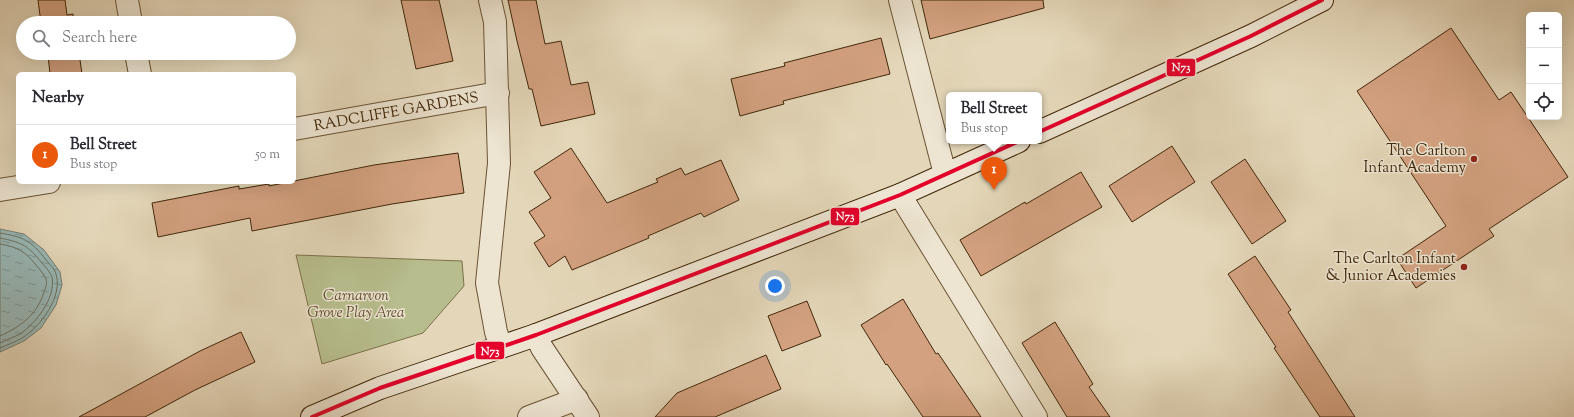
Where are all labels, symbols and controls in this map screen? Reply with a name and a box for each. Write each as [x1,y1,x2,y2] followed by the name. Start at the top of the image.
[1526,12,1562,120] map controls
[1526,12,1562,48] button: +
[16,16,296,60] search box
[30,27,52,49] icon: search
[62,28,137,49] text: Search here
[1526,48,1562,84] button: −
[1166,58,1196,77] line badge: N73
[1171,60,1191,76] text: N73
[1526,84,1562,120] button: locate
[32,86,84,110] text: Nearby
[312,88,480,137] street label: RADCLIFFE GARDENS
[946,92,1042,144] popup
[961,99,1027,120] text: Bell Street
[961,120,1008,138] text: Bus stop
[70,135,137,156] text: Bell Street
[1363,141,1467,179] place label: The Carlton Infant Academy
[43,146,47,164] text: 1
[255,146,280,164] text: 50 m
[1469,154,1479,164] marker: The Carlton Infant Academy
[70,156,117,174] text: Bus stop
[981,157,1007,190] pin: 1
[830,207,860,226] line badge: N73
[835,209,855,225] text: N73
[1326,249,1456,287] place label: The Carlton Infant & Junior Academies
[1459,262,1469,272] marker: The Carlton Infant & Junior Academies
[765,276,785,296] your location
[307,286,405,324] park label: Carnarvon Grove Play Area
[475,341,505,360] line badge: N73
[480,344,500,360] text: N73

